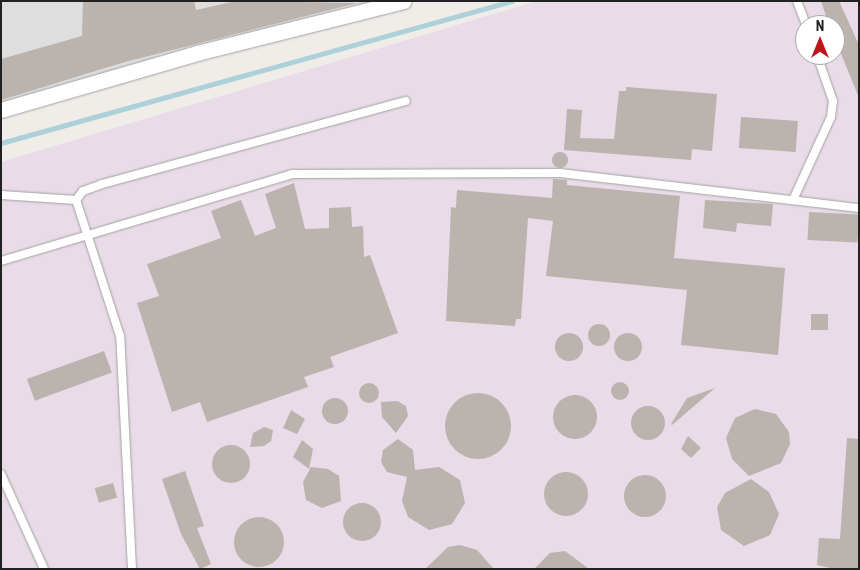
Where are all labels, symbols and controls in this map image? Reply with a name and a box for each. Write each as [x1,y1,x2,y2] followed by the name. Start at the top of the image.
[795,15,845,65] north arrow
[816,18,824,34] text: N

